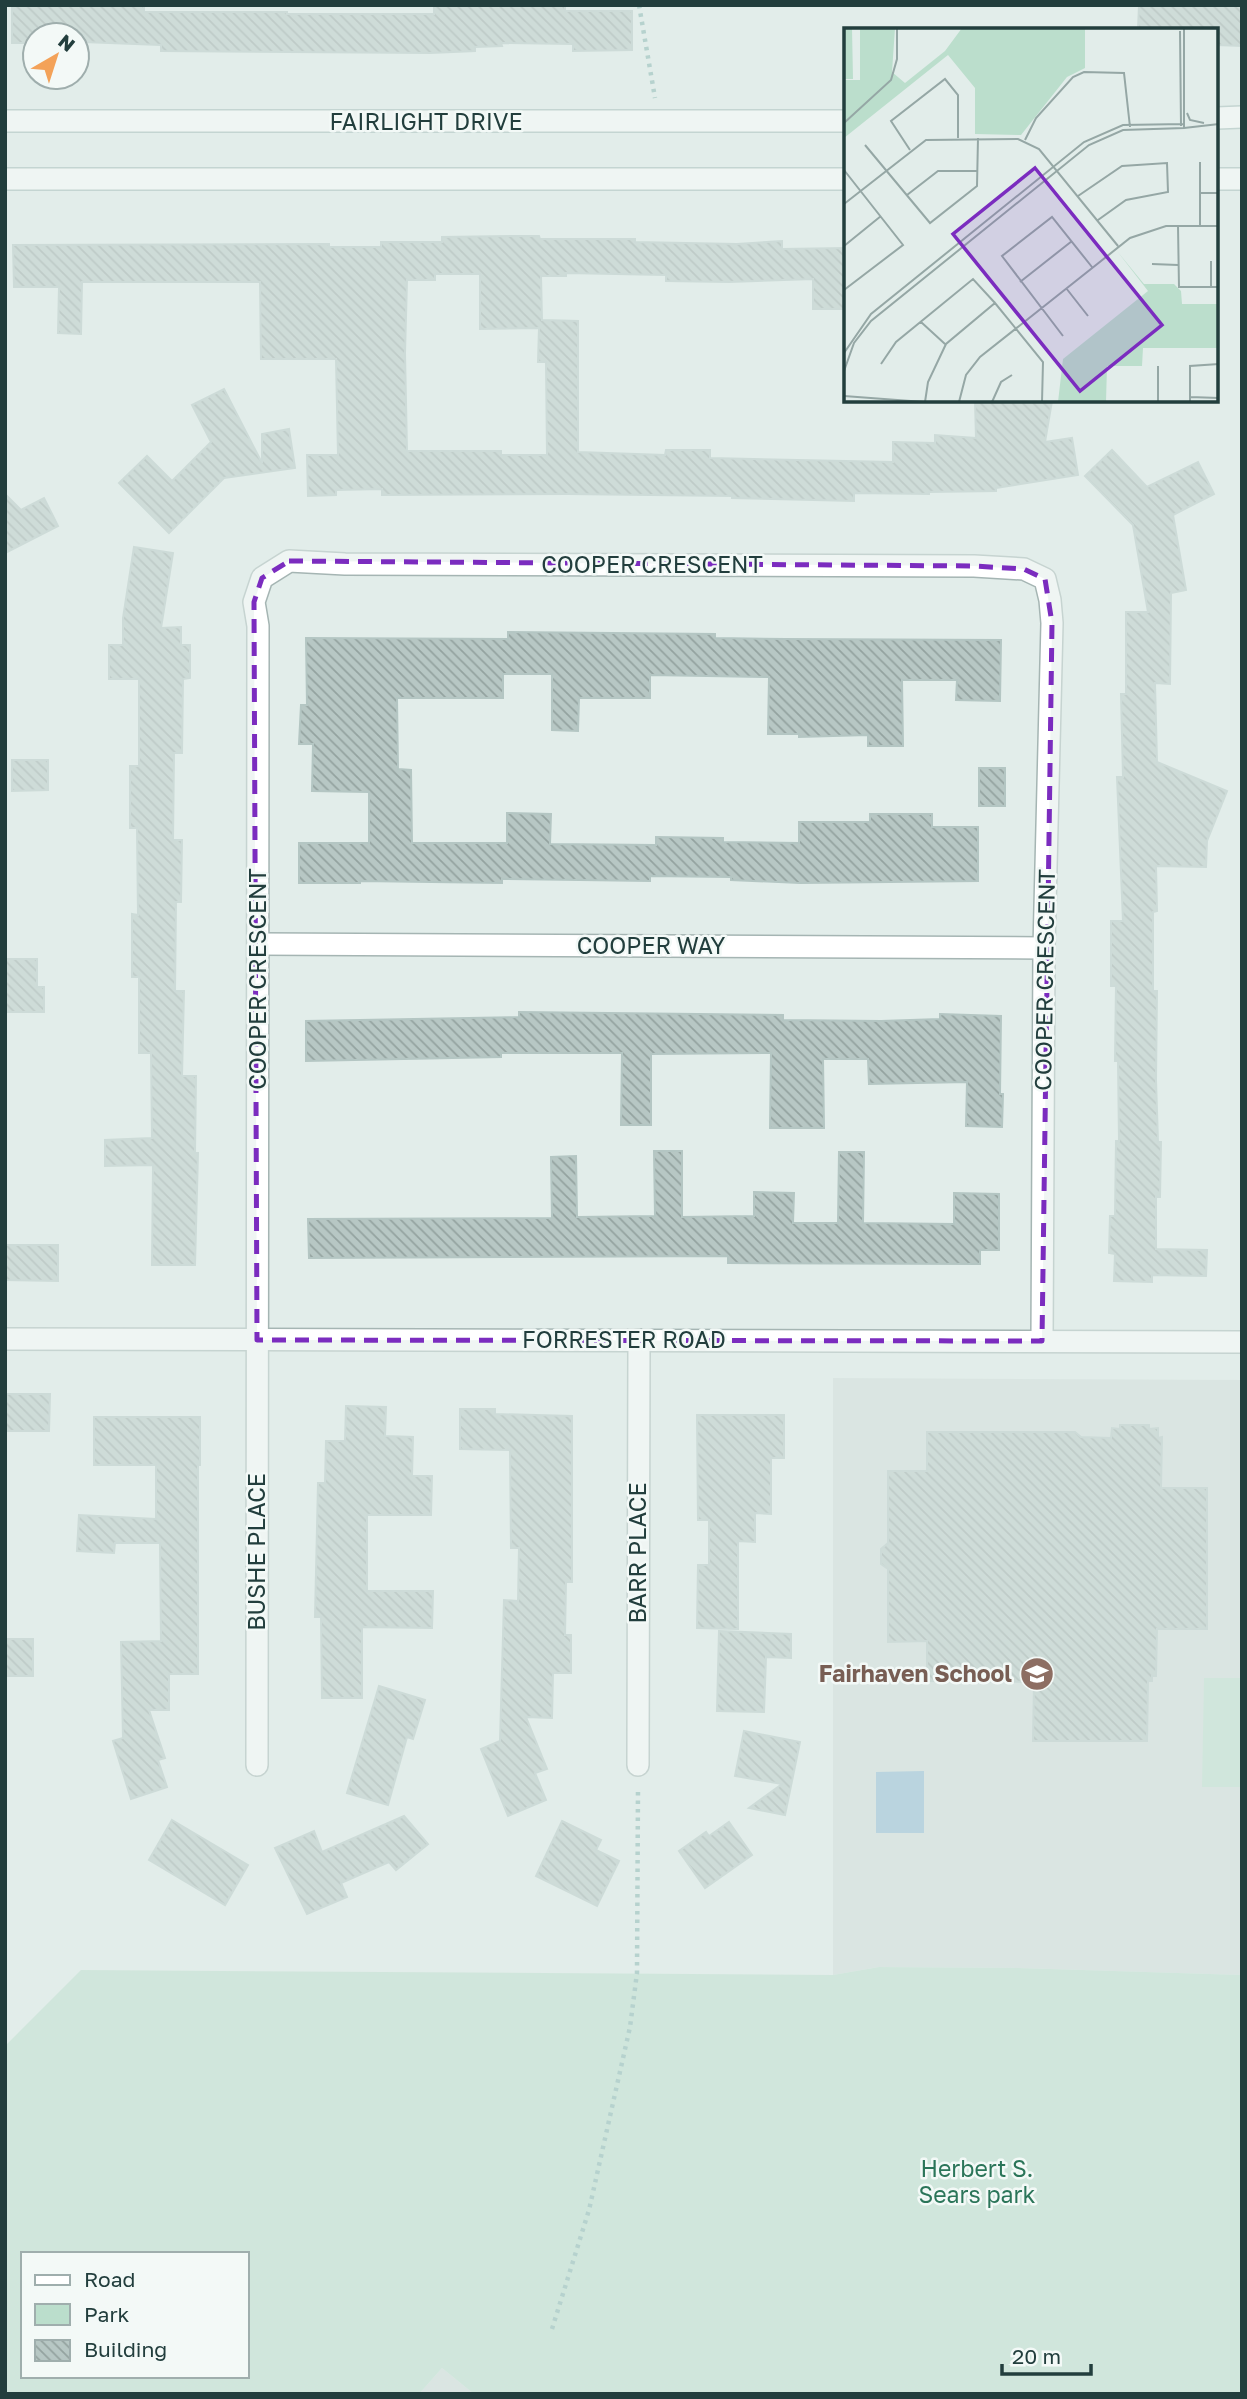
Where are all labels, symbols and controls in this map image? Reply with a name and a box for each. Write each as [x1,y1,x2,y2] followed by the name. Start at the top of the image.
[21,21,91,91] north arrow
[844,28,1219,402] inset map
[54,29,80,56] text: N
[329,107,523,135] street label: FAIRLIGHT DRIVE
[541,550,763,578] street label: COOPER CRESCENT
[243,868,271,1090] street label: COOPER CRESCENT
[1028,869,1060,1091] street label: COOPER CRESCENT
[577,931,726,959] street label: COOPER WAY
[522,1325,726,1353] street label: FORRESTER ROAD
[242,1473,270,1631] street label: BUSHE PLACE
[623,1483,651,1623] street label: BARR PLACE
[1018,1655,1056,1693] school or university icon: Fairhaven School
[819,1659,1012,1687] place label: Fairhaven School
[918,2154,1036,2208] park label: Herbert S. Sears park
[21,2252,248,2378] legend
[84,2266,135,2292] text: Road
[84,2301,130,2327] text: Park
[1002,2332,1091,2376] scale bar
[84,2336,167,2362] text: Building
[1012,2343,1061,2369] text: 20 m

